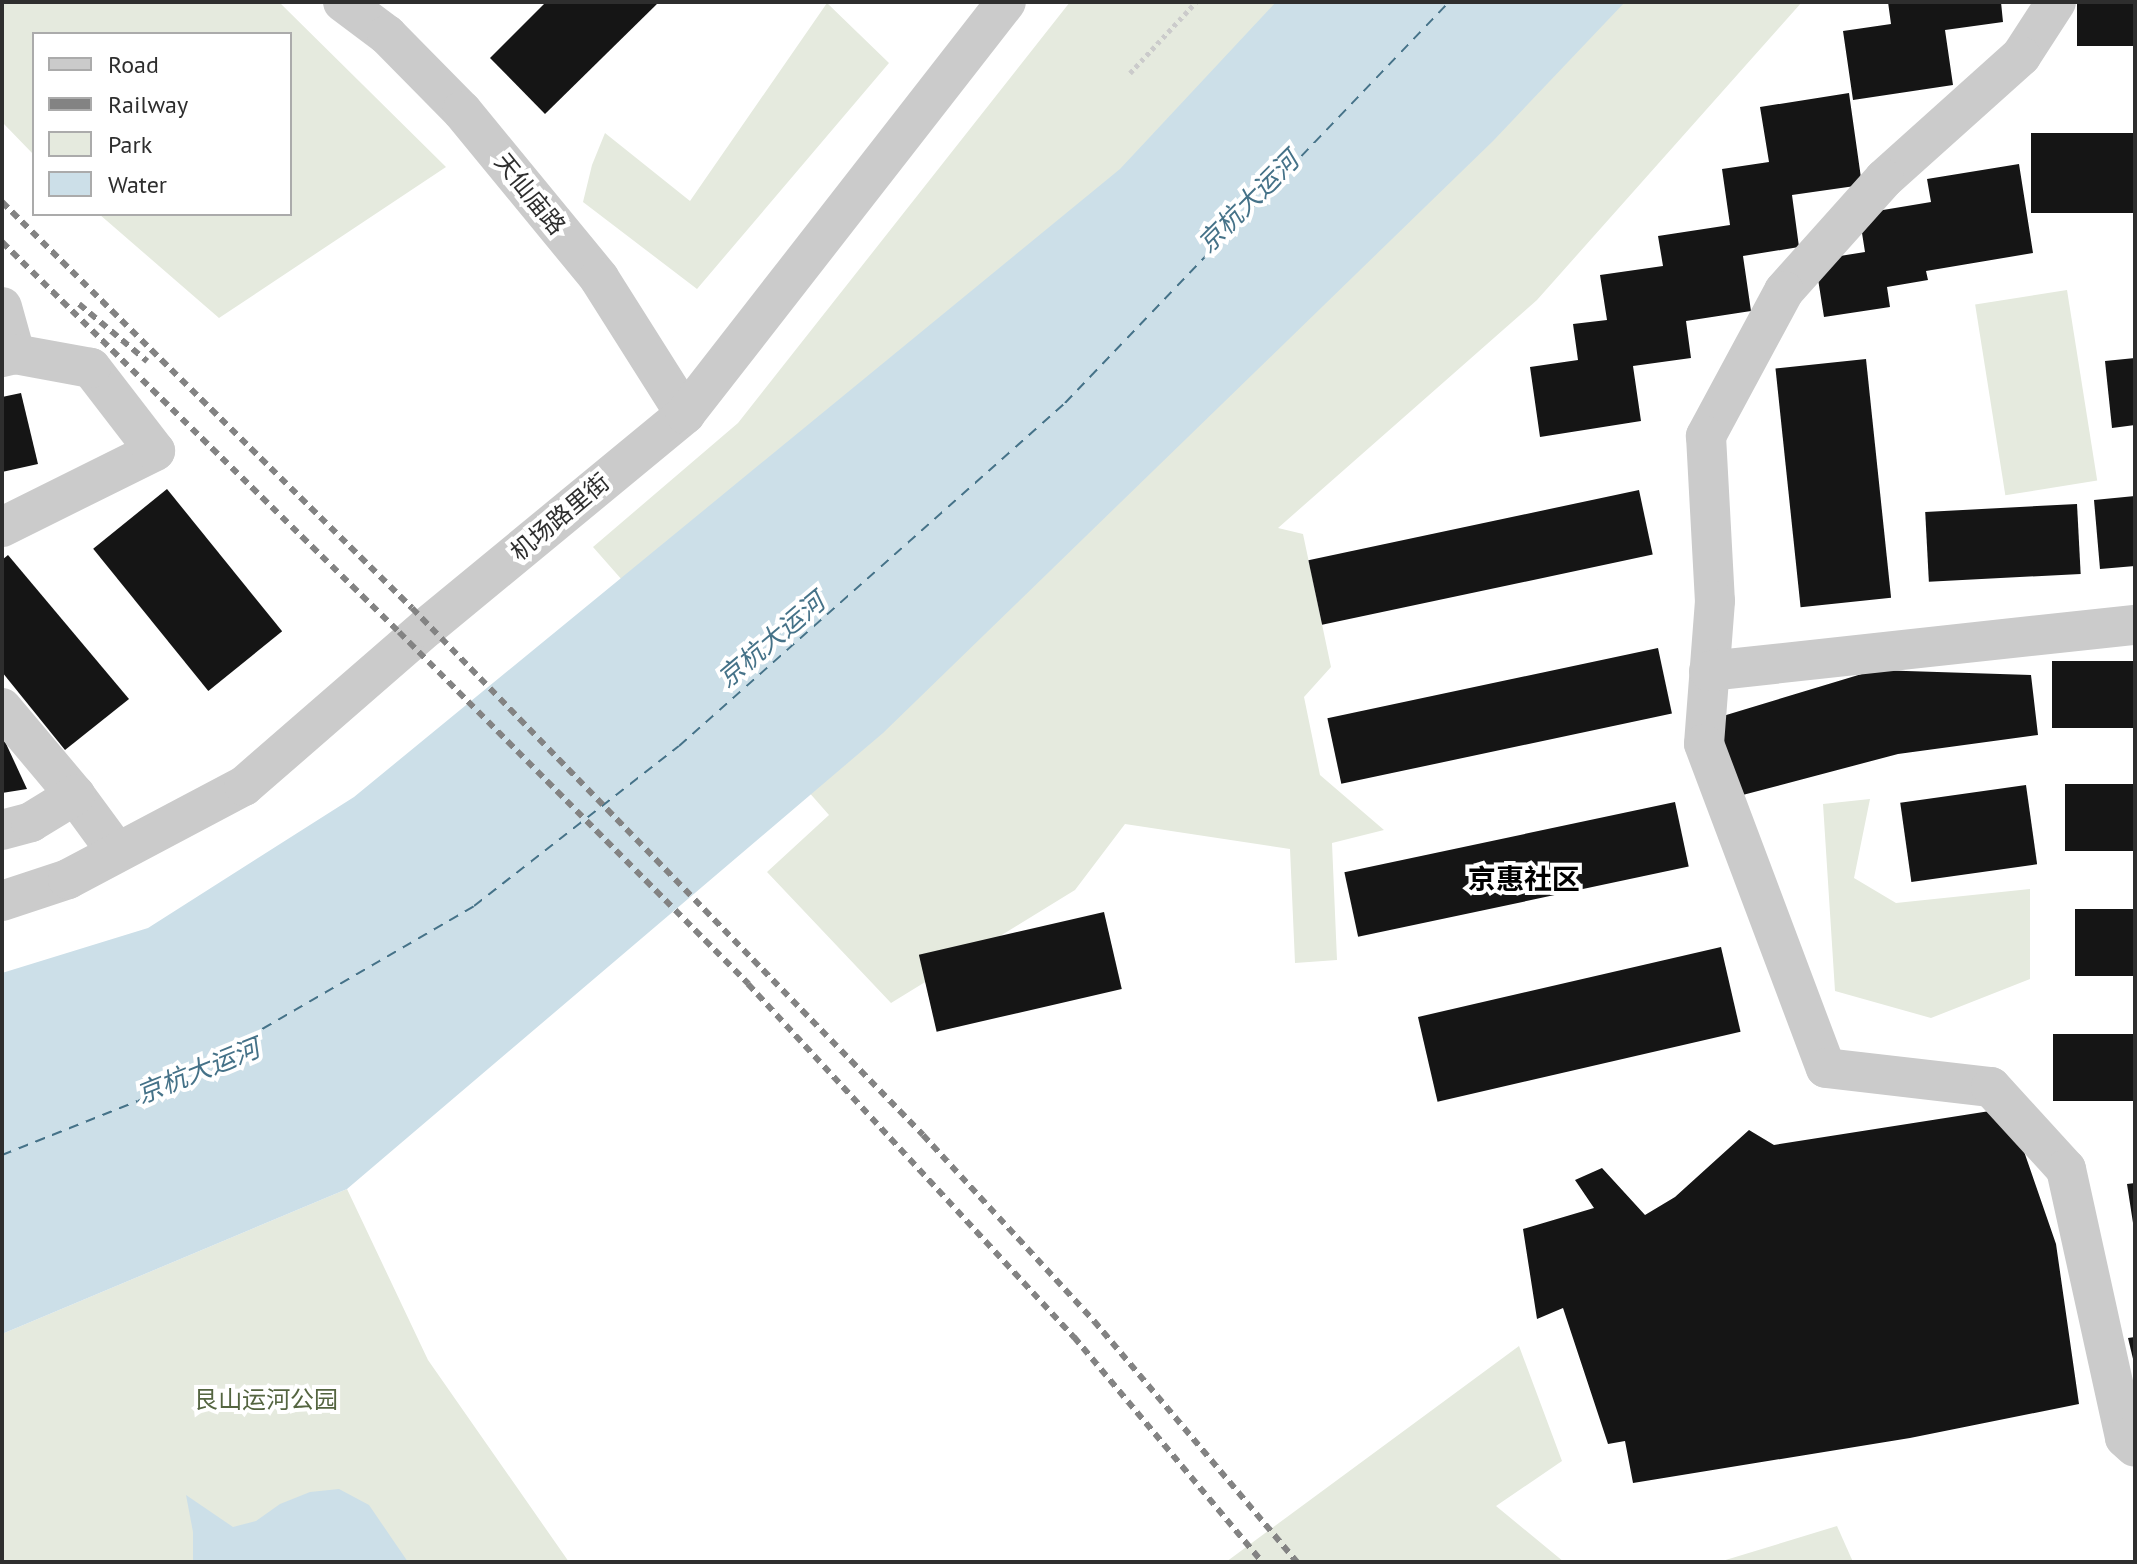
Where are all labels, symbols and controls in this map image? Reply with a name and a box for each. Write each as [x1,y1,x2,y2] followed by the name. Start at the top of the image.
[32,32,292,216] legend
[108,49,159,80] text: Road
[108,89,188,120] text: Railway
[108,129,152,160] text: Park
[1191,145,1305,259] water label: 京杭大运河
[489,148,571,240] street label: 天仙庙路
[108,169,167,200] text: Water
[505,467,615,567] street label: 机场路里街
[711,586,831,694] water label: 京杭大运河
[1468,862,1580,896] district label: 京惠社区
[132,1032,264,1110] water label: 京杭大运河
[194,1386,338,1414] park label: 艮山运河公园

